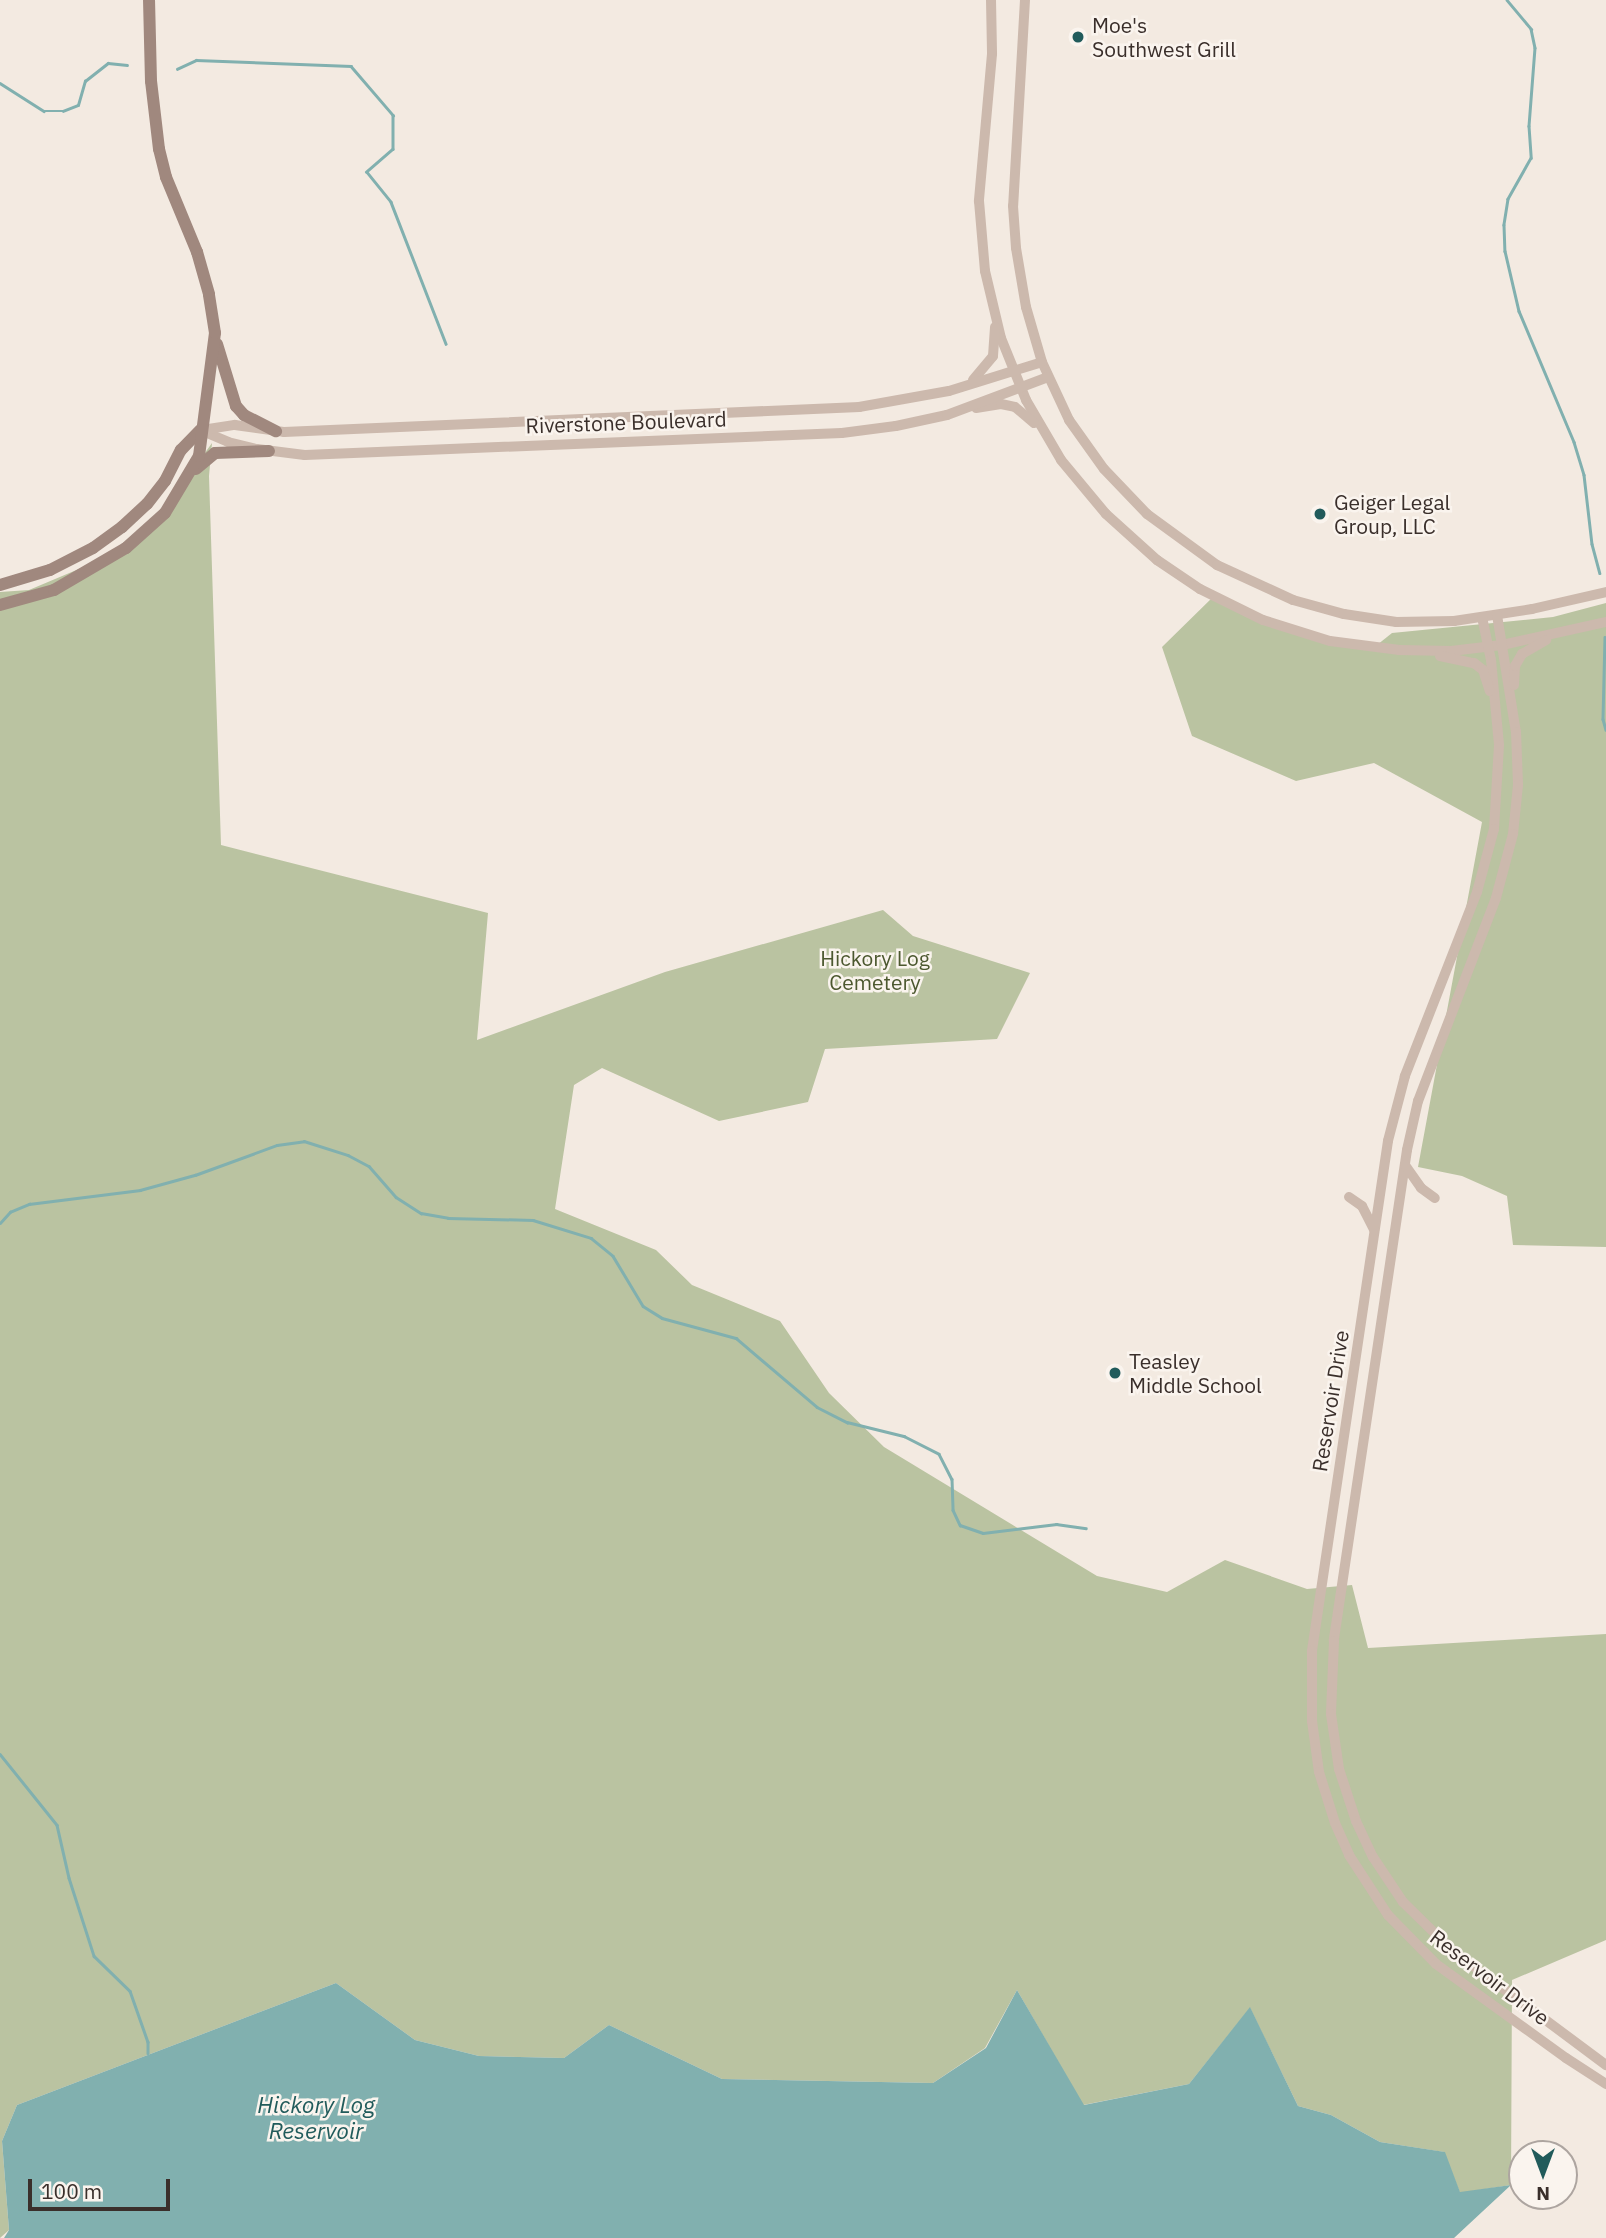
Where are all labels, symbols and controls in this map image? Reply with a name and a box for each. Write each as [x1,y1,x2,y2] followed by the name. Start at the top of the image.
[1092,12,1236,62] place label: Moe's Southwest Grill
[1070,29,1086,45] marker: Moe's Southwest Grill
[525,406,727,438] street label: Riverstone Boulevard
[1334,489,1450,539] place label: Geiger Legal Group, LLC
[1312,506,1328,522] marker: Geiger Legal Group, LLC
[820,945,930,995] park label: Hickory Log Cemetery
[1306,1328,1354,1474] street label: Reservoir Drive
[1129,1348,1262,1398] place label: Teasley Middle School
[1107,1365,1123,1381] marker: Teasley Middle School
[1425,1924,1555,2030] street label: Reservoir Drive
[257,2090,375,2144] water label: Hickory Log Reservoir
[1508,2140,1578,2210] north arrow
[32,2164,173,2208] scale bar
[41,2177,102,2205] text: 100 m
[1536,2182,1550,2206] text: N

